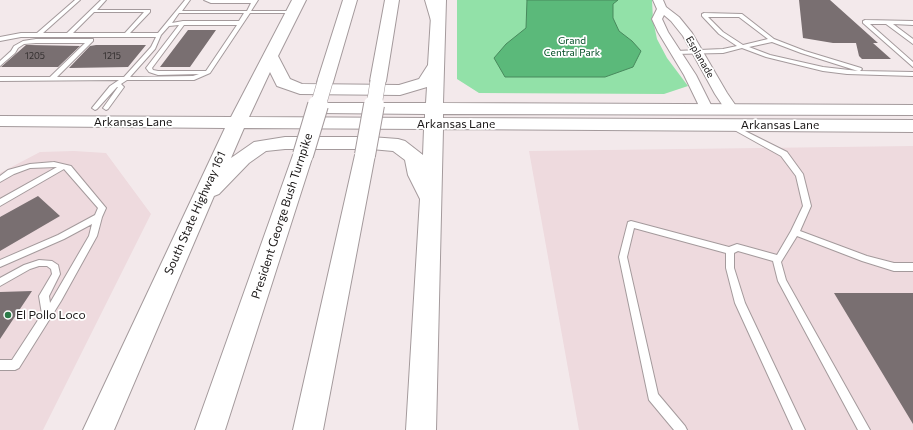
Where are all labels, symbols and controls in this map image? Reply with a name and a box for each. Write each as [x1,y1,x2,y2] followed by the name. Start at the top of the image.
[683,34,717,80] street label: Esplanade
[544,35,600,58] park label: Grand Central Park
[25,51,45,61] house number: 1205
[103,51,121,61] house number: 1215
[94,115,172,129] street label: Arkansas Lane
[417,117,495,131] street label: Arkansas Lane
[741,118,819,132] street label: Arkansas Lane
[248,131,316,301] street label: President George Bush Turnpike
[161,149,229,277] street label: South State Highway 161
[16,308,86,322] place label: El Pollo Loco
[3,310,13,320] marker: El Pollo Loco

